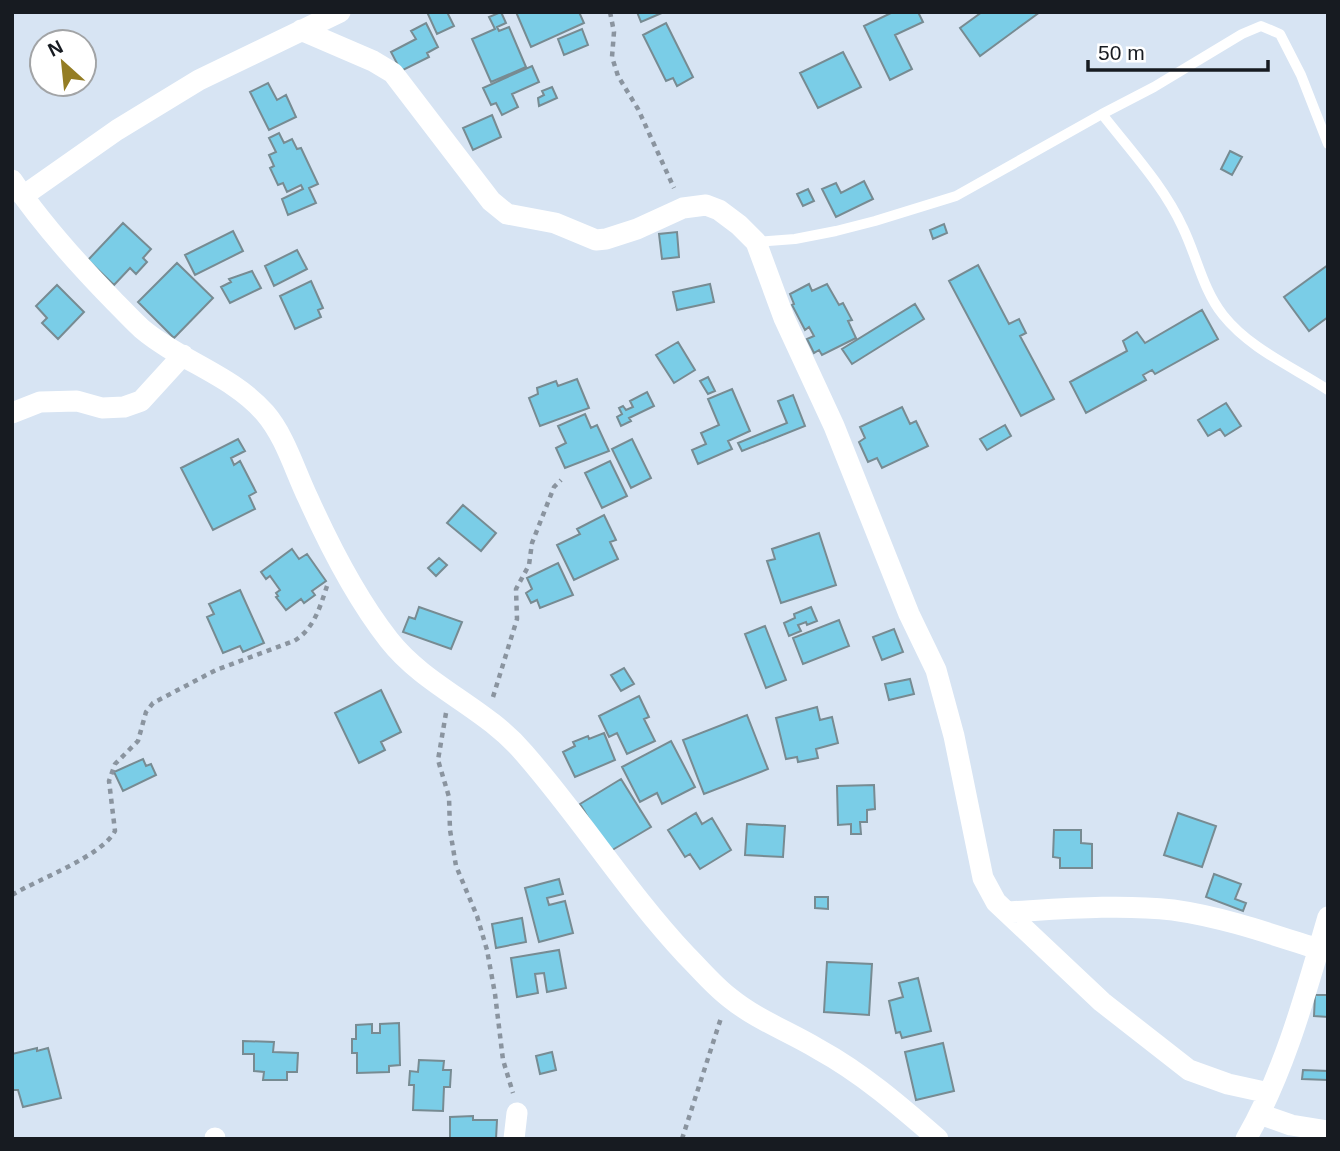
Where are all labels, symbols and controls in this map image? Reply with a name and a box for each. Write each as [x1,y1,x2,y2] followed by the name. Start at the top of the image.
[28,28,98,98] north arrow
[1088,28,1268,72] scale bar
[45,36,66,61] text: N
[1098,41,1145,64] text: 50 m

